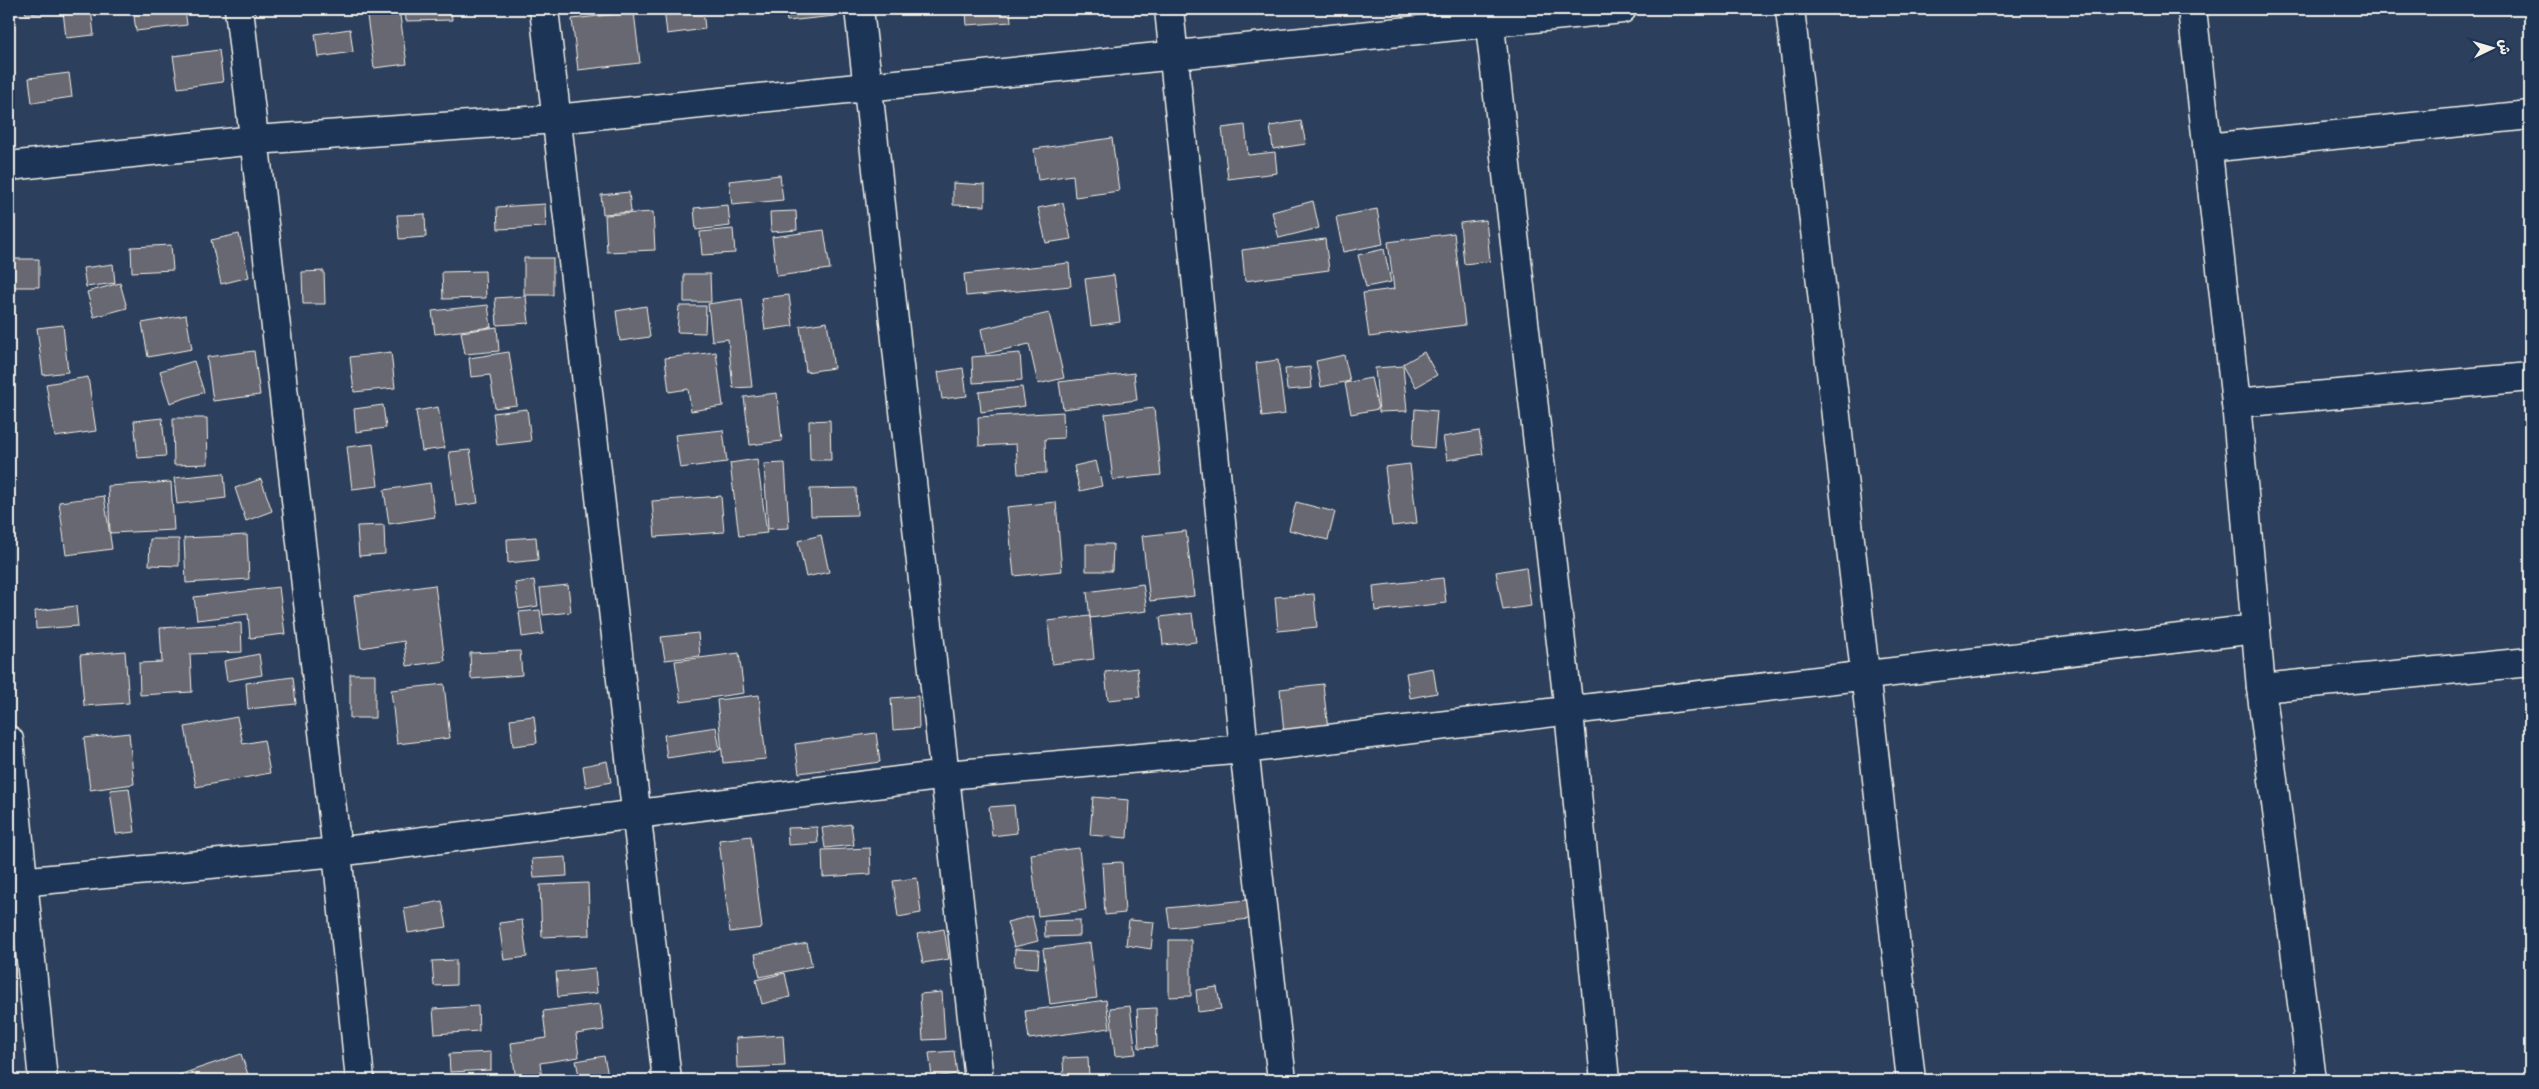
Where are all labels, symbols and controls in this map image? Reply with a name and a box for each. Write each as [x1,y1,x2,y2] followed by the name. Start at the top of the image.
[2466,22,2516,72] north arrow
[2495,38,2514,55] text: ش

